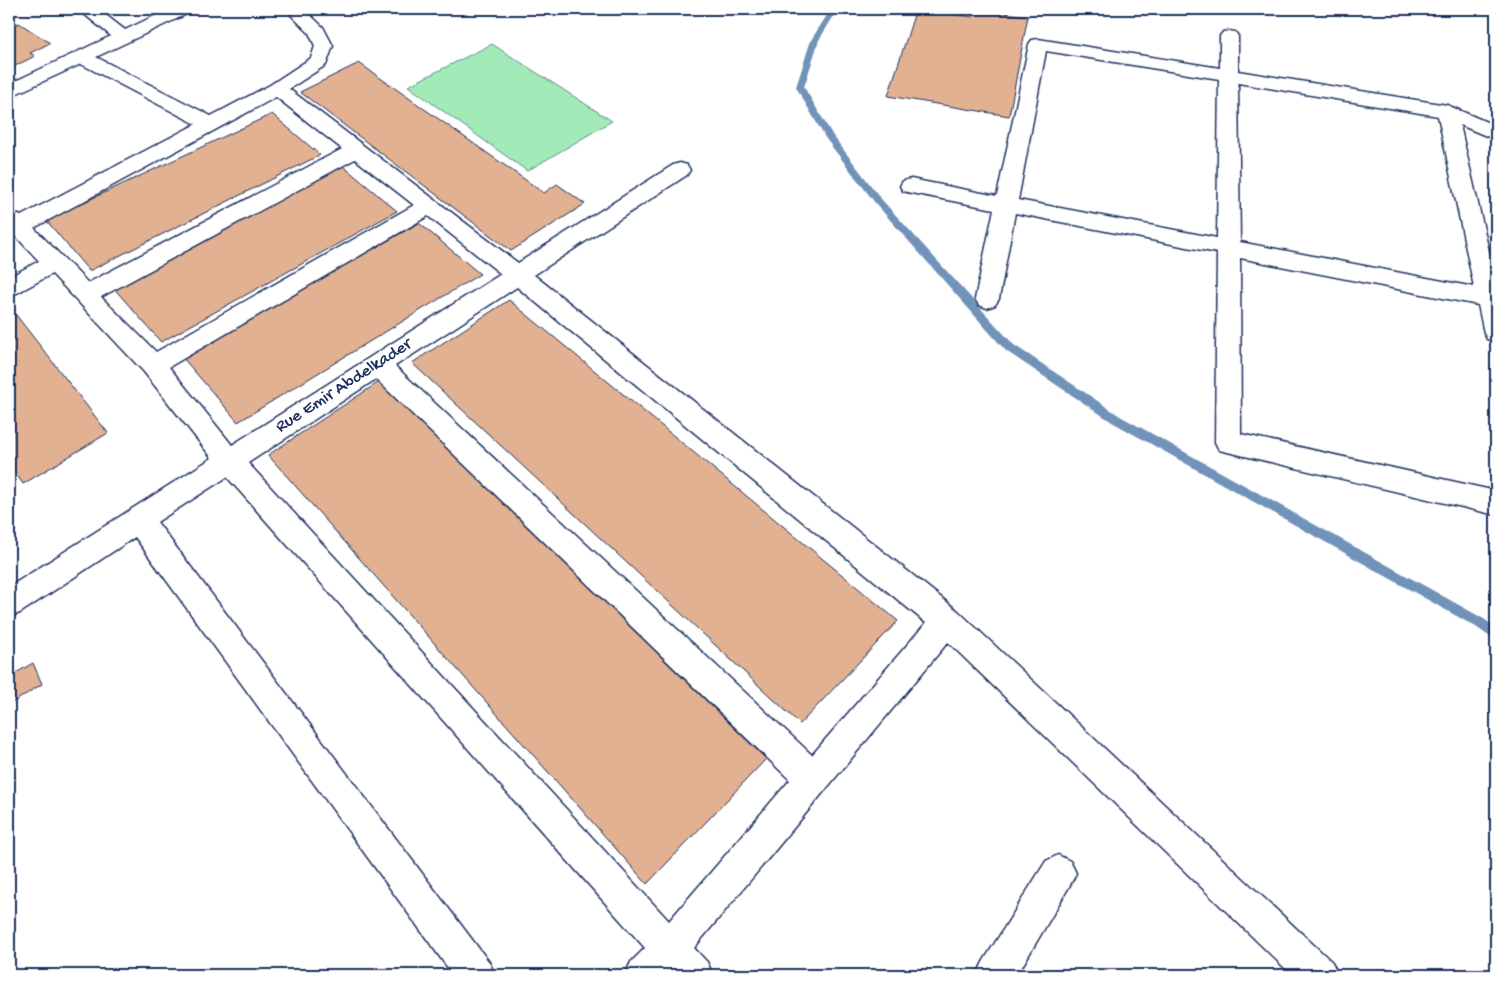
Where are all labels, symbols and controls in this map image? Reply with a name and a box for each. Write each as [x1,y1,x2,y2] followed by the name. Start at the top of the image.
[272,333,417,438] street label: Rue Emir Abdelkader

